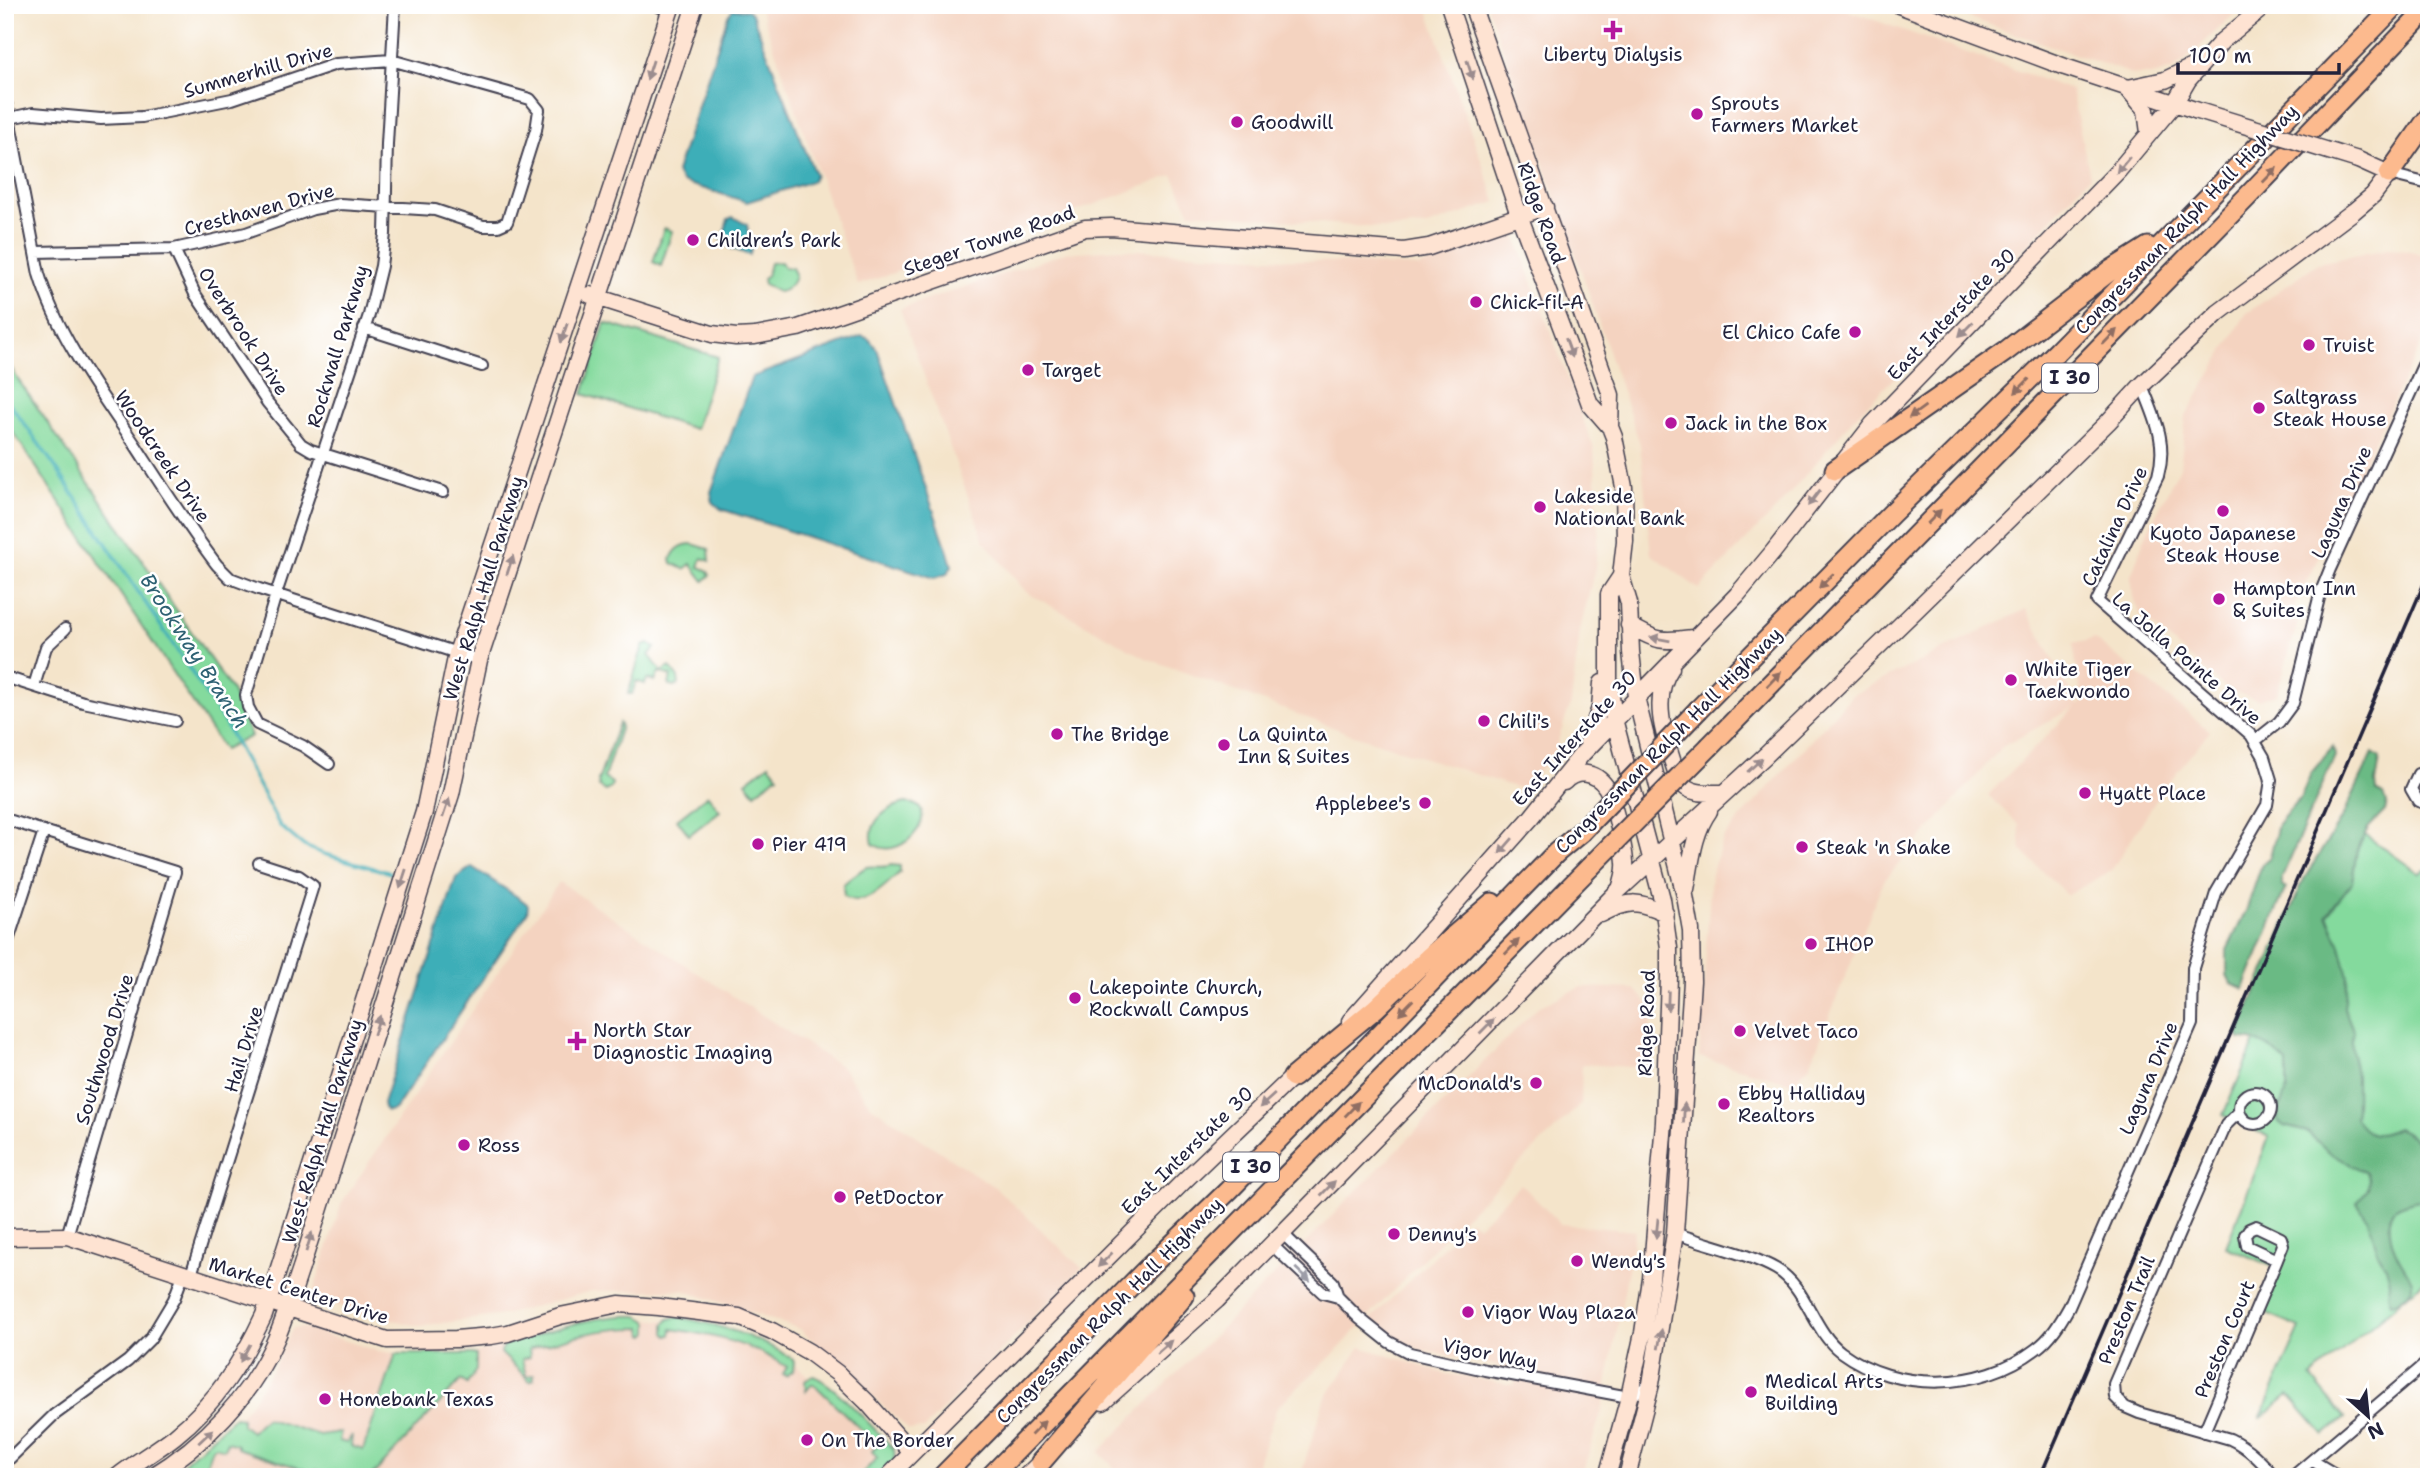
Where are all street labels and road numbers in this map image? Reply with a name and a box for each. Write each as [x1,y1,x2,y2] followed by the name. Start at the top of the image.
[181,37,335,104] street label: Summerhill Drive
[2069,99,2303,340] street label: Congressman Ralph Hall Highway
[1512,159,1571,267] street label: Ridge Road
[181,177,337,242] street label: Cresthaven Drive
[900,199,1078,282] street label: Steger Towne Road
[1882,243,2021,386] street label: East Interstate 30
[193,262,294,400] street label: Overbrook Drive
[301,262,374,431] street label: Rockwall Parkway
[2042,364,2098,392] road number: I 30
[109,385,216,527] street label: Woodcreek Drive
[2306,442,2377,562] street label: Laguna Drive
[2076,462,2153,590] street label: Catalina Drive
[437,473,530,703] street label: West Ralph Hall Parkway
[2107,586,2267,730] street label: La Jolla Pointe Drive
[1550,622,1787,859] street label: Congressman Ralph Hall Highway
[1507,665,1642,812] street label: East Interstate 30
[1632,969,1661,1077] street label: Ridge Road
[70,971,139,1128] street label: Southwood Drive
[218,1003,269,1096] street label: Hail Drive
[276,1016,369,1246] street label: West Ralph Hall Parkway
[2113,1018,2184,1139] street label: Laguna Drive
[1116,1081,1259,1220] street label: East Interstate 30
[1223,1152,1279,1182] road number: I 30
[991,1192,1228,1429] street label: Congressman Ralph Hall Highway
[206,1251,392,1330] street label: Market Center Drive
[2092,1252,2161,1368] street label: Preston Trail
[2188,1276,2261,1402] street label: Preston Court
[1440,1332,1539,1375] street label: Vigor Way

